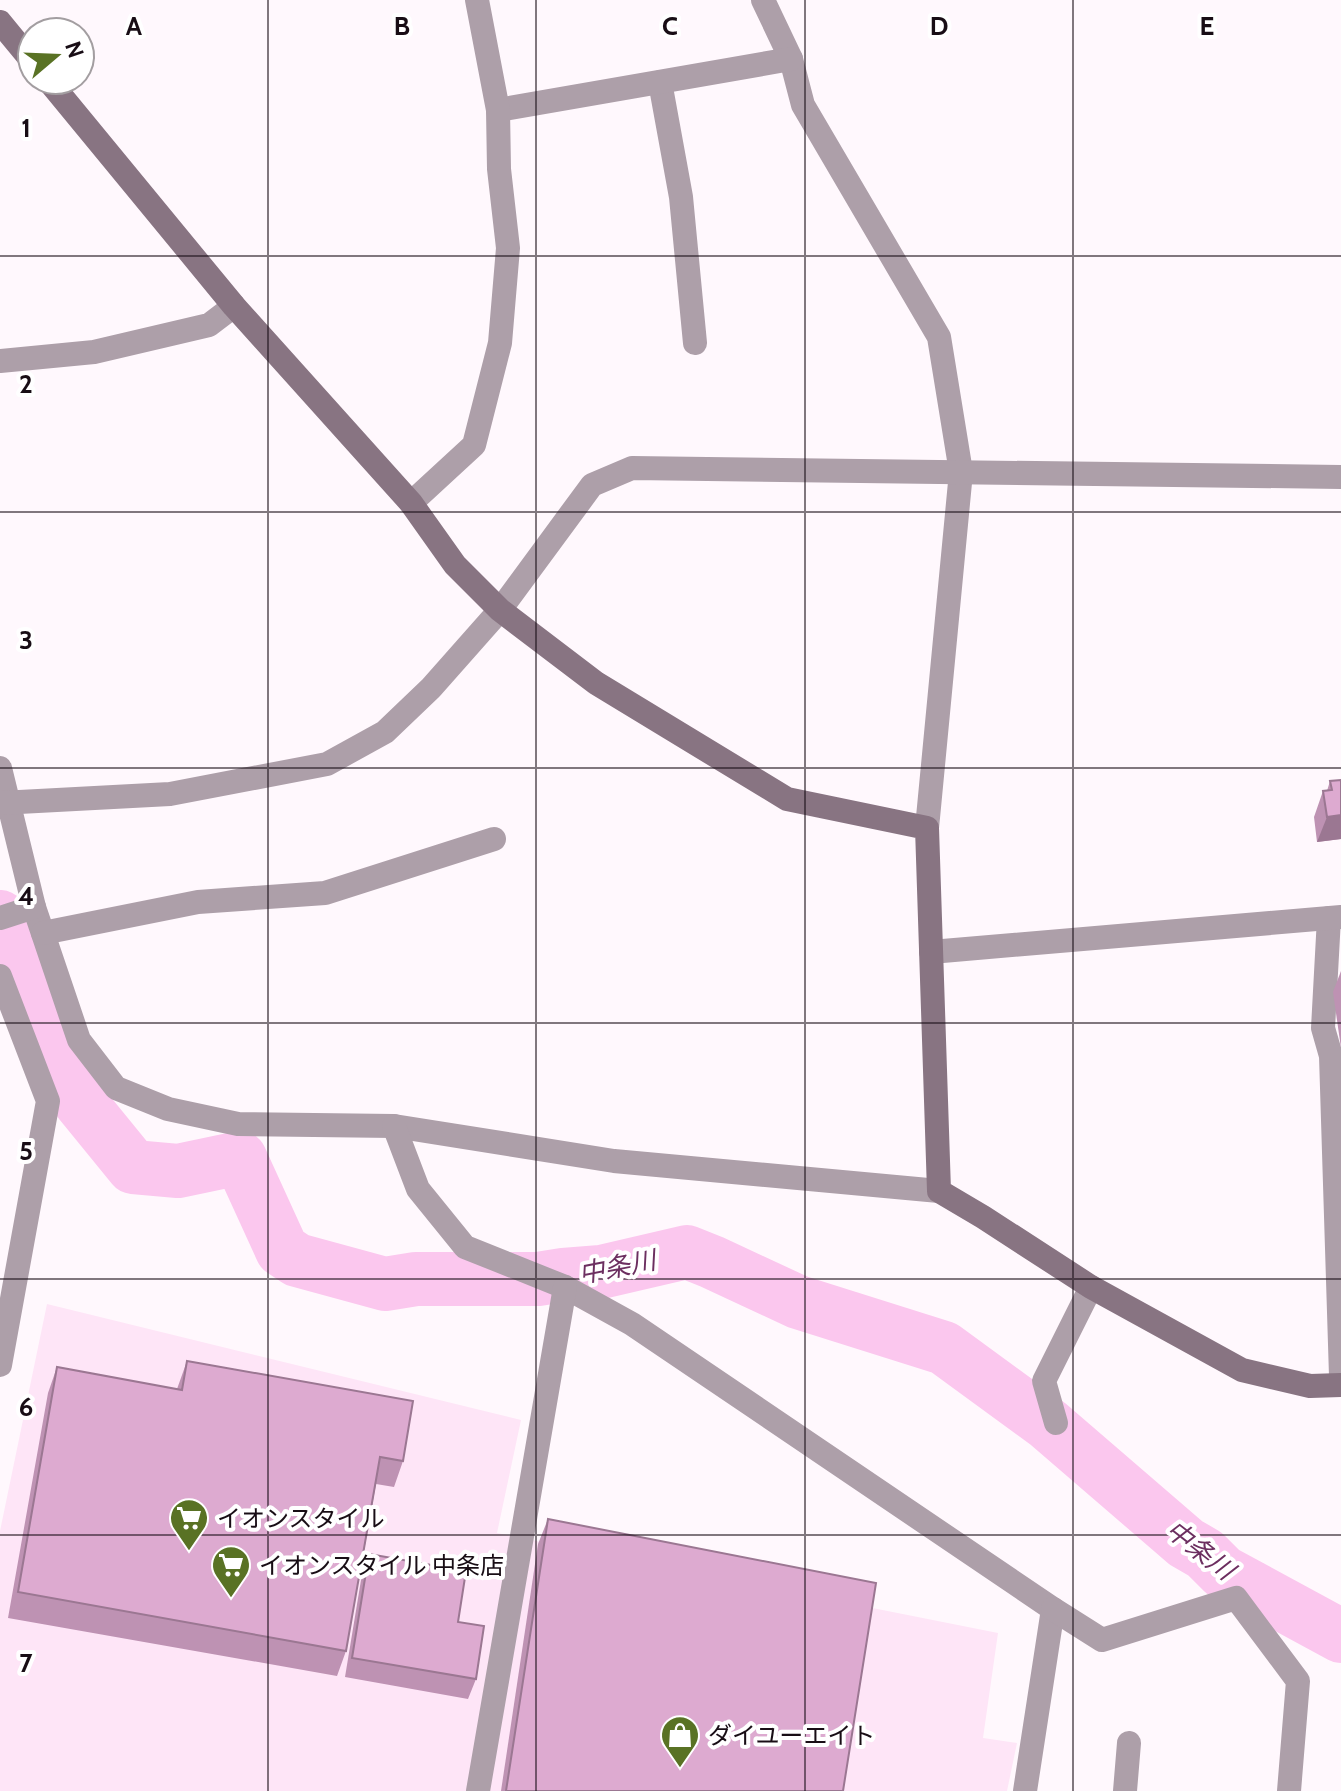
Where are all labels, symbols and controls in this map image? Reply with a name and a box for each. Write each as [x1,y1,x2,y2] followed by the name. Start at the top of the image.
[126,10,143,42] text: A
[394,10,410,42] text: B
[662,10,678,42] text: C
[930,10,948,42] text: D
[1200,10,1214,42] text: E
[16,16,96,96] north arrow
[59,38,90,61] text: N
[21,112,31,144] text: 1
[19,368,33,400] text: 2
[19,624,33,656] text: 3
[18,880,34,912] text: 4
[19,1135,33,1167] text: 5
[576,1243,661,1290] water label: 中条川
[19,1391,33,1423] text: 6
[168,1497,210,1552] supermarket icon: イオンスタイル
[217,1504,385,1533] place label: イオンスタイル
[1159,1513,1243,1588] water label: 中条川
[210,1544,252,1599] supermarket icon: イオンスタイル 中条店
[259,1551,504,1580] place label: イオンスタイル 中条店
[19,1647,33,1679] text: 7
[659,1714,701,1769] shop icon: ダイユーエイト
[708,1721,876,1750] place label: ダイユーエイト

